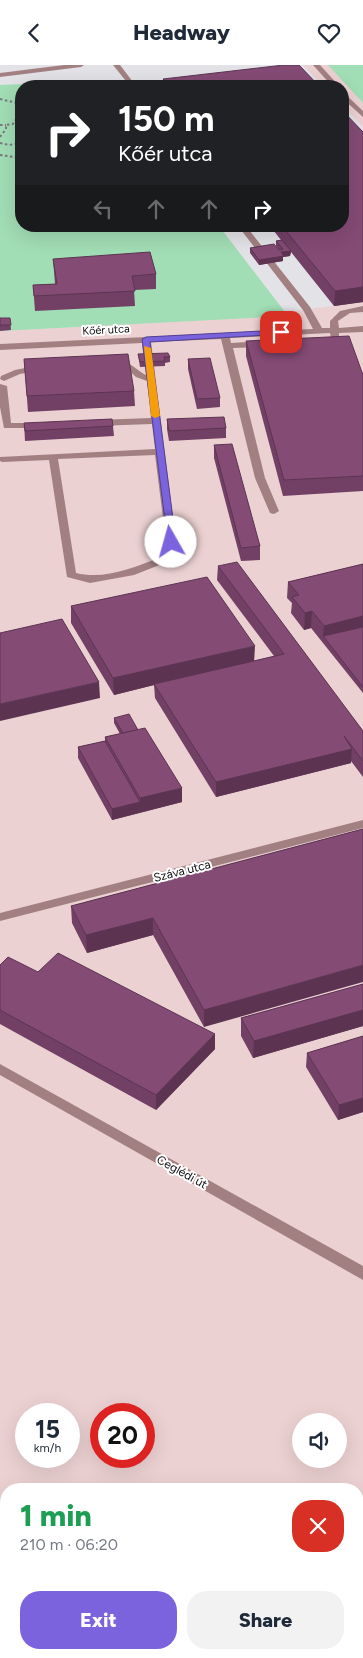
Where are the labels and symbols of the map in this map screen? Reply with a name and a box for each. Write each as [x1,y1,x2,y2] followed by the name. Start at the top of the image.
[260,311,302,353] pin
[82,322,130,338] street label: Kőér utca
[144,515,196,567] position arrow
[152,857,212,885] street label: Száva utca
[154,1152,210,1192] street label: Ceglédi út
[90,1403,155,1468] speed limit sign: 20

